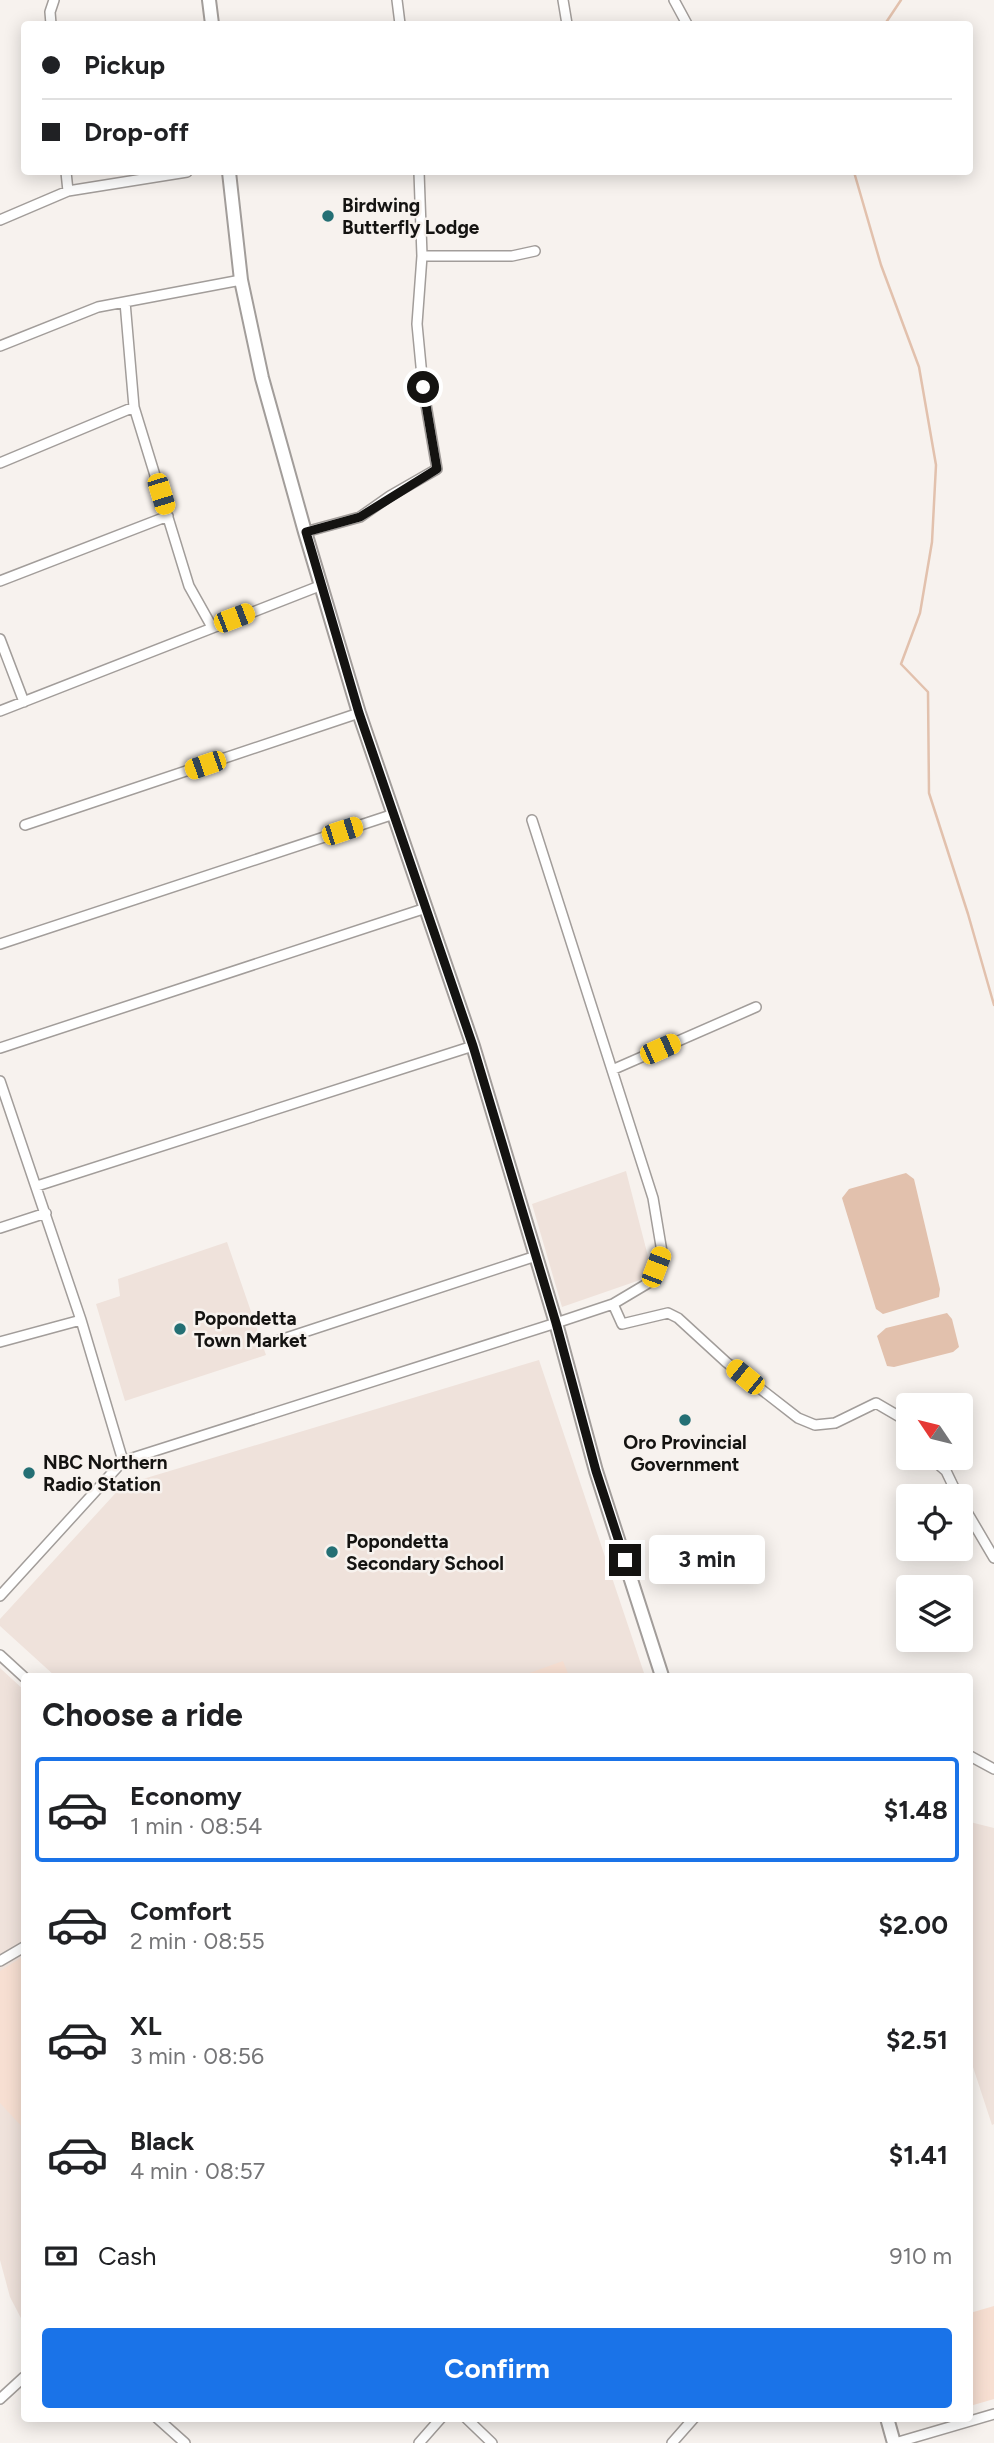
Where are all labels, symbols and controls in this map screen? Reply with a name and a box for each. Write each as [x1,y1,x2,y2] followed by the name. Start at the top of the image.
[84,49,165,81] text: Pickup
[84,116,189,148] text: Drop-off
[342,194,480,239] place label: Birdwing Butterfly Lodge
[320,208,336,224] marker: Birdwing Butterfly Lodge
[407,371,439,403] route start
[145,471,178,517] car
[211,601,258,635] car
[182,748,229,782] car
[319,815,366,847] car
[637,1031,684,1067] car
[639,1244,674,1290] car
[194,1307,308,1352] place label: Popondetta Town Market
[172,1321,188,1337] marker: Popondetta Town Market
[723,1356,768,1398] car
[896,1393,973,1470] north arrow
[896,1393,973,1652] map controls
[677,1412,693,1428] marker: Oro Provincial Government
[623,1431,747,1476] place label: Oro Provincial Government
[43,1451,168,1496] place label: NBC Northern Radio Station
[21,1465,37,1481] marker: NBC Northern Radio Station
[896,1484,973,1561] button: locate
[346,1530,504,1575] place label: Popondetta Secondary School
[650,1536,765,1584] callout: 3 min
[324,1544,340,1560] marker: Popondetta Secondary School
[609,1544,641,1576] route end
[678,1545,736,1573] text: 3 min
[896,1575,973,1652] button: layers
[42,1696,243,1734] text: Choose a ride
[46,1778,109,1841] icon: car
[130,1780,242,1812] text: Economy
[884,1794,948,1826] text: $1.48
[130,1812,262,1840] text: 1 min · 08:54
[46,1893,109,1956] icon: car
[130,1895,232,1927] text: Comfort
[878,1909,948,1941] text: $2.00
[130,1927,265,1955] text: 2 min · 08:55
[46,2008,109,2071] icon: car
[130,2010,162,2042] text: XL
[886,2024,948,2056] text: $2.51
[130,2042,264,2070] text: 3 min · 08:56
[46,2123,109,2186] icon: car
[130,2125,194,2157] text: Black
[889,2139,948,2171] text: $1.41
[130,2157,265,2185] text: 4 min · 08:57
[42,2237,80,2275] icon: cash
[98,2240,157,2272] text: Cash
[889,2242,952,2270] text: 910 m
[42,2328,952,2408] button: Confirm

